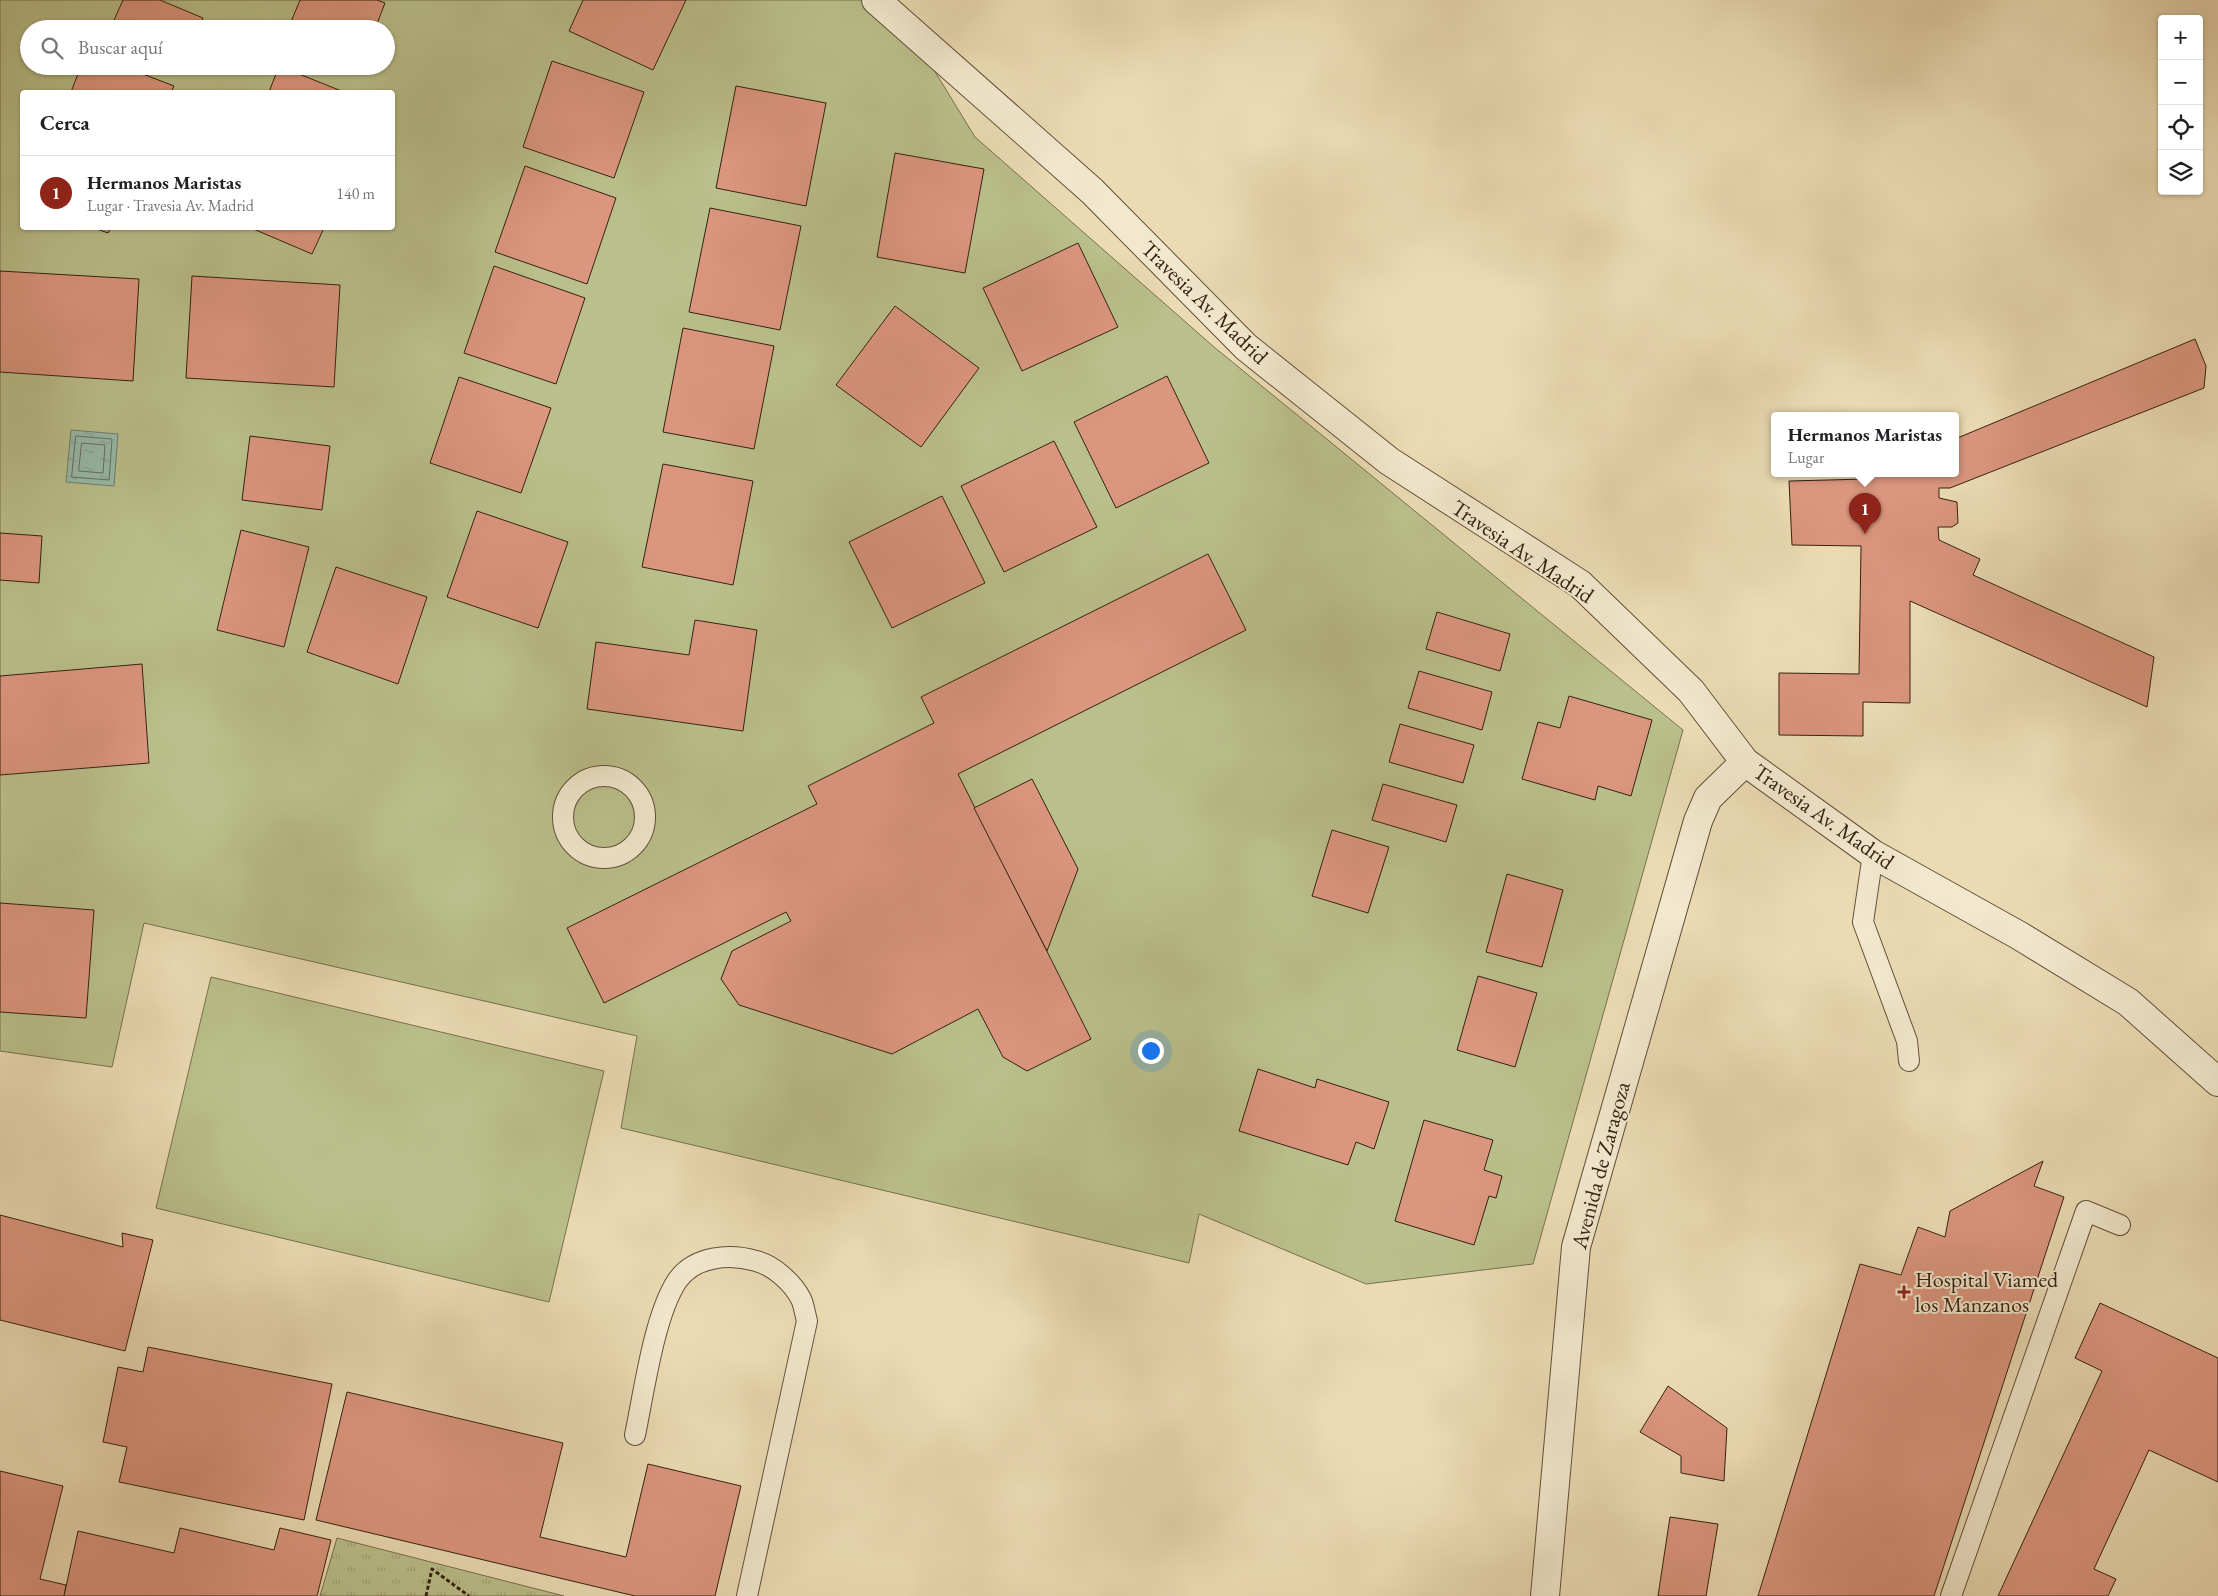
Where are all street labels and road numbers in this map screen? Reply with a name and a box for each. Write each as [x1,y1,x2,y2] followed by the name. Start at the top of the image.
[1135,234,1275,371] street label: Travesia Av. Madrid
[1446,493,1600,610] street label: Travesia Av. Madrid
[1747,757,1901,876] street label: Travesia Av. Madrid
[1564,1078,1637,1253] street label: Avenida de Zaragoza

